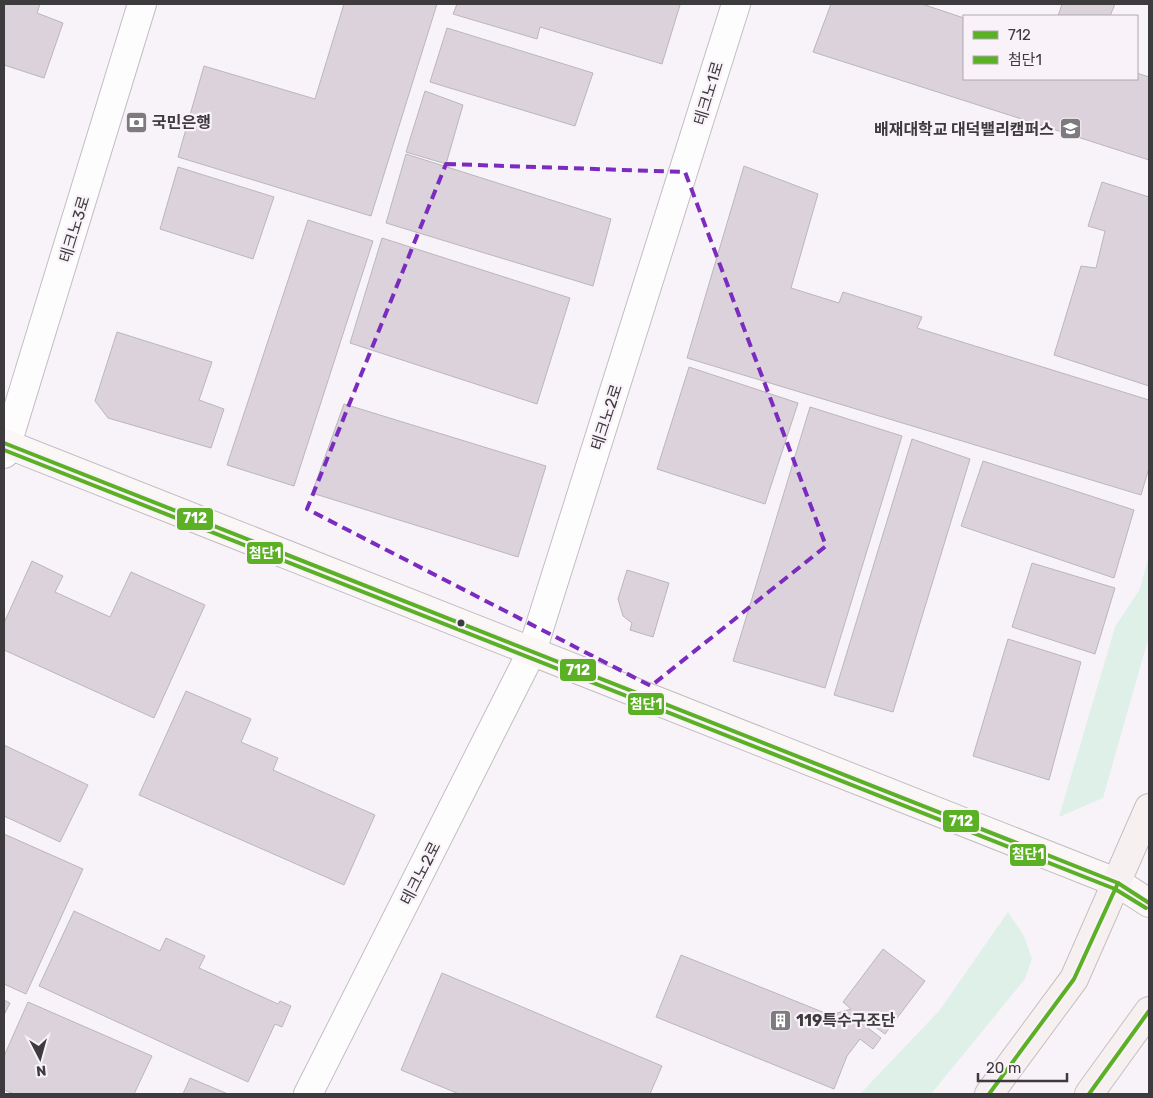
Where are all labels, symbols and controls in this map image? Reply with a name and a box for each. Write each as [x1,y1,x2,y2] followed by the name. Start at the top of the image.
[963,15,1138,80] legend
[1008,26,1031,44] text: 712
[1008,51,1042,69] text: 첨단1
[690,59,727,127] street label: 테크노1로
[124,110,148,134] bank icon: 국민은행
[152,113,211,132] place label: 국민은행
[1058,117,1082,141] school or university icon: 배재대학교 대덕밸리캠퍼스
[874,120,1054,139] place label: 배재대학교 대덕밸리캠퍼스
[55,193,94,265] street label: 테크노3로
[587,381,626,453] street label: 테크노2로
[176,507,214,531] line badge: 712
[183,510,207,527] text: 712
[246,541,284,565] line badge: 첨단1
[249,545,281,562] text: 첨단1
[456,618,466,628] unlabelled marker
[559,658,597,682] line badge: 712
[566,662,590,679] text: 712
[627,692,665,716] line badge: 첨단1
[630,696,662,713] text: 첨단1
[942,809,980,833] line badge: 712
[949,813,973,830] text: 712
[396,838,445,908] street label: 테크노2로
[1009,843,1047,867] line badge: 첨단1
[1012,846,1044,863] text: 첨단1
[768,1008,792,1032] building icon: 119특수구조단
[796,1011,896,1030] place label: 119특수구조단
[15,1033,65,1083] north arrow
[978,1050,1067,1082] scale bar
[986,1059,1021,1077] text: 20 m
[35,1061,47,1079] text: N

